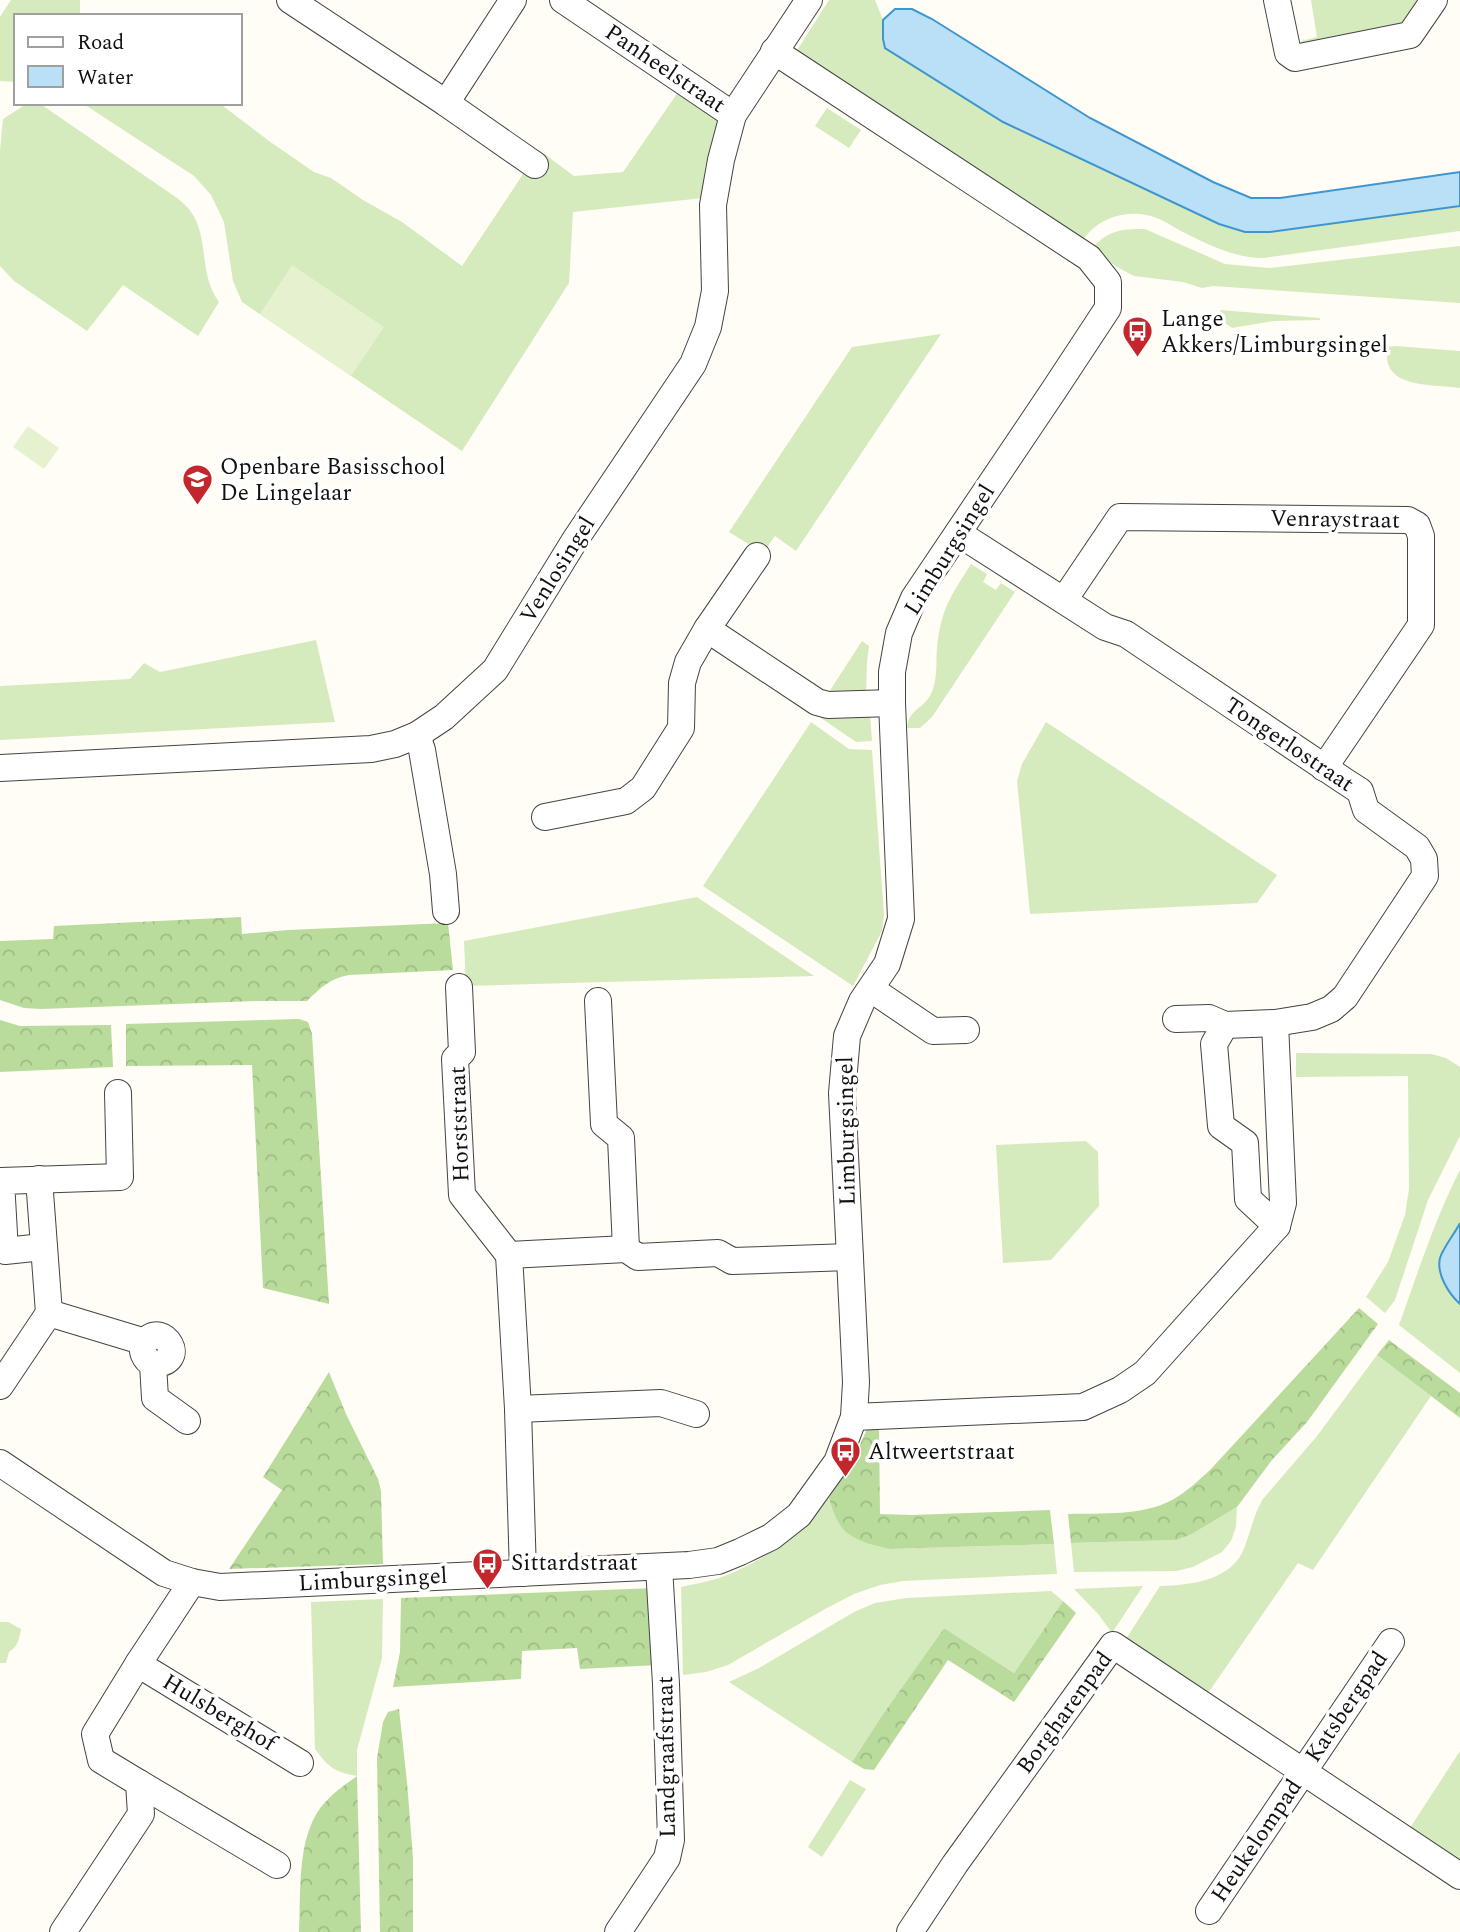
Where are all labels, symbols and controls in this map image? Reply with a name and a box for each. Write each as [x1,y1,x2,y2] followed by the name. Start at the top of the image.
[14,14,242,105] legend
[597,16,733,122] street label: Panheelstraat
[77,27,124,59] text: Road
[77,62,133,94] text: Water
[1161,302,1388,363] place label: Lange Akkers/Limburgsingel
[1121,315,1155,359] bus stop icon: Lange Akkers/Limburgsingel
[220,450,446,511] place label: Openbare Basisschool De Lingelaar
[180,463,214,507] school or university icon: Openbare Basisschool De Lingelaar
[896,477,1004,623] street label: Limburgsingel
[1270,501,1400,539] street label: Venraystraat
[511,510,605,630] street label: Venlosingel
[1217,689,1361,801] street label: Tongerlostraat
[828,1056,866,1206] street label: Limburgsingel
[440,1065,480,1183] street label: Horststraat
[828,1435,862,1479] bus stop icon: Altweertstraat
[868,1435,1015,1470] place label: Altweertstraat
[471,1546,505,1590] bus stop icon: Sittardstraat
[511,1546,638,1581] place label: Sittardstraat
[298,1559,448,1601] street label: Limburgsingel
[1008,1644,1122,1782] street label: Borgharenpad
[1297,1644,1397,1770] street label: Katsbergpad
[155,1665,284,1762] street label: Hulsberghof
[648,1676,686,1838] street label: Landgraafstraat
[1203,1772,1311,1910] street label: Heukelompad

